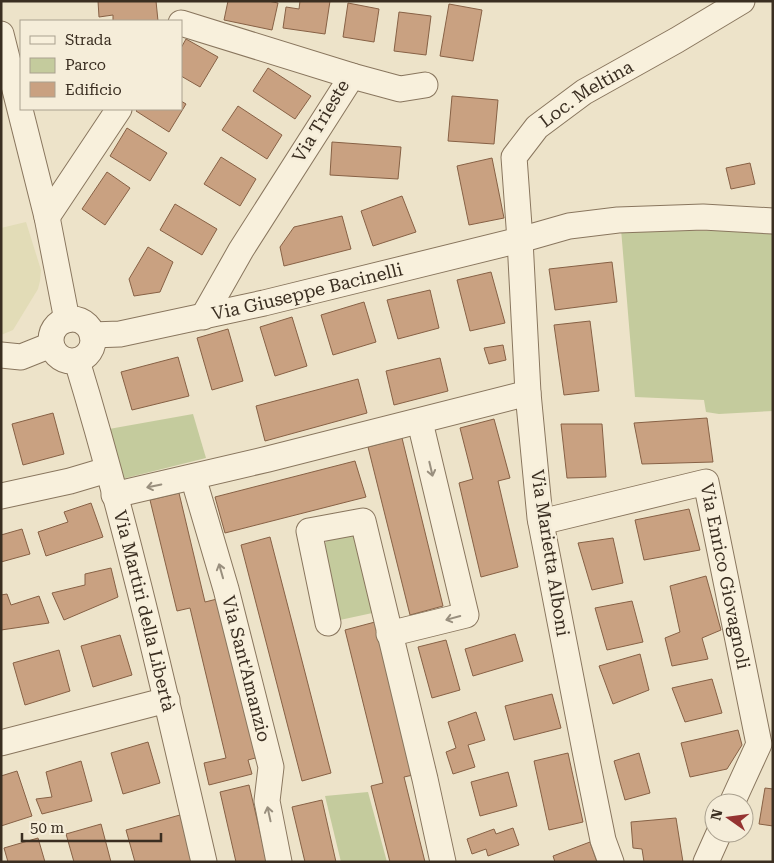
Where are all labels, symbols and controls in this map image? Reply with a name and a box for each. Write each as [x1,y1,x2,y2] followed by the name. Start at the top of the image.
[20,20,182,110] legend
[65,31,112,49] text: Strada
[65,56,106,74] text: Parco
[535,56,637,131] street label: Loc. Meltina
[288,76,353,166] street label: Via Trieste
[65,81,122,99] text: Edificio
[210,258,405,324] street label: Via Giuseppe Bacinelli
[427,461,436,477] one-way arrow
[527,468,574,638] street label: Via Marietta Alboni
[697,481,755,671] street label: Via Enrico Giovagnoli
[146,482,162,491] one-way arrow
[110,508,180,714] street label: Via Martiri della Libertà
[215,563,225,579] one-way arrow
[218,593,275,744] street label: Via Sant'Amanzio
[446,614,462,623] one-way arrow
[704,793,754,843] north arrow
[264,806,273,822] one-way arrow
[707,807,726,822] text: N
[22,810,161,842] scale bar
[30,819,65,837] text: 50 m

